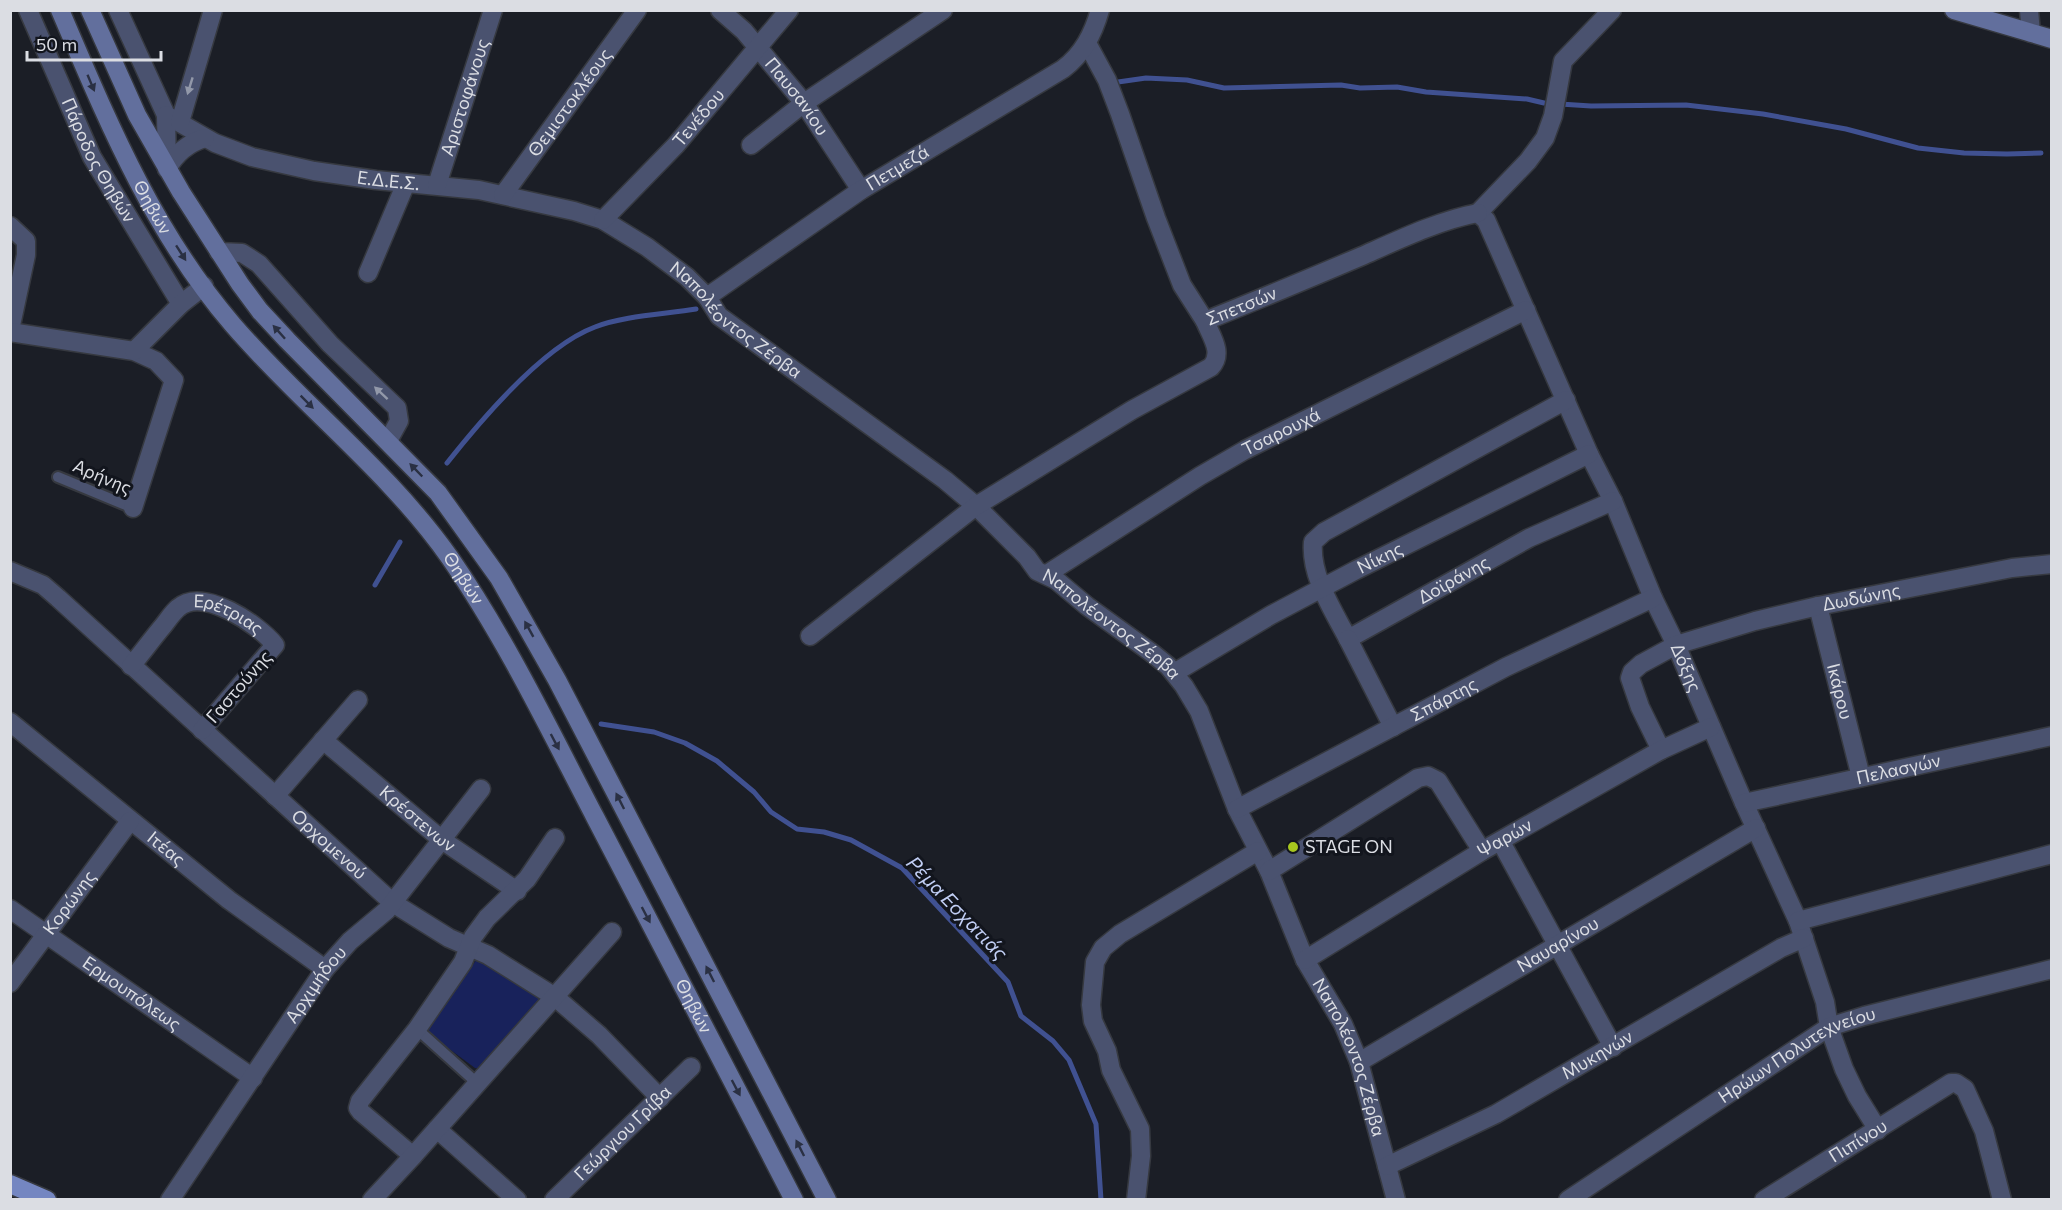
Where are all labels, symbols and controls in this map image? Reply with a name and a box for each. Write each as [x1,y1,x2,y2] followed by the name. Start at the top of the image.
[27,24,160,62] scale bar
[36,33,77,55] text: 50 m
[435,36,493,158] street label: Αριστοφάνους
[523,44,616,161] street label: Θεμιστοκλέους
[761,52,834,139] street label: Παυσανίου
[86,75,96,93] one-way arrow
[185,77,194,95] one-way arrow
[667,84,728,151] street label: Τενέδου
[57,94,141,226] street label: Πάροδος Θηβών
[861,140,932,195] street label: Πετμεζά
[356,165,421,194] street label: Ε.Δ.Ε.Σ.
[129,176,177,238] street label: Θηβών
[175,245,186,261] one-way arrow
[666,256,806,382] street label: Ναπολέοντος Ζέρβα
[1203,281,1280,329] street label: Σπετσών
[272,324,286,339] one-way arrow
[374,387,389,400] one-way arrow
[299,394,313,408] one-way arrow
[1238,402,1323,460] street label: Τσαρουχά
[70,454,135,498] street label: Αρήνης
[410,463,424,477] one-way arrow
[1353,537,1406,578] street label: Νίκης
[439,547,489,608] street label: Θηβών
[1413,550,1493,608] street label: Δοϊράνης
[1039,563,1186,683] street label: Ναπολέοντος Ζέρβα
[1820,578,1902,615] street label: Δωδώνης
[193,589,268,639] street label: Ερέτριας
[523,621,534,637] one-way arrow
[1666,639,1707,695] street label: Δόξης
[201,646,276,727] street label: Γαστούνης
[1823,661,1858,721] street label: Ικάρου
[1406,672,1481,725] street label: Σπάρτης
[550,733,560,751] one-way arrow
[1854,749,1942,788] street label: Πελασγών
[375,780,460,856] street label: Κρέστενων
[615,793,625,810] one-way arrow
[287,804,372,884] street label: Ορχομενού
[1473,813,1536,861] street label: Ψαρών
[143,826,190,870] street label: Ιτέας
[1305,835,1393,857] place label: STAGE ON
[1286,840,1300,854] marker: STAGE ON
[902,850,1013,964] water label: Ρέμα Εσχατιάς
[38,865,100,939] street label: Κορώνης
[640,906,650,924] one-way arrow
[1513,911,1602,976] street label: Ναυαρίνου
[280,941,350,1027] street label: Αρχιμήδου
[79,951,186,1035] street label: Ερμουπόλεως
[705,966,715,983] one-way arrow
[1308,974,1390,1139] street label: Ναπολέοντος Ζέρβα
[671,975,718,1037] street label: Θηβών
[1714,1002,1878,1107] street label: Ηρώων Πολυτεχνείου
[1557,1025,1636,1084] street label: Μυκηνών
[731,1079,741,1096] one-way arrow
[569,1080,676,1185] street label: Γεώργιου Γρίβα
[1824,1114,1891,1167] street label: Πιπίνου
[795,1139,804,1156] one-way arrow

